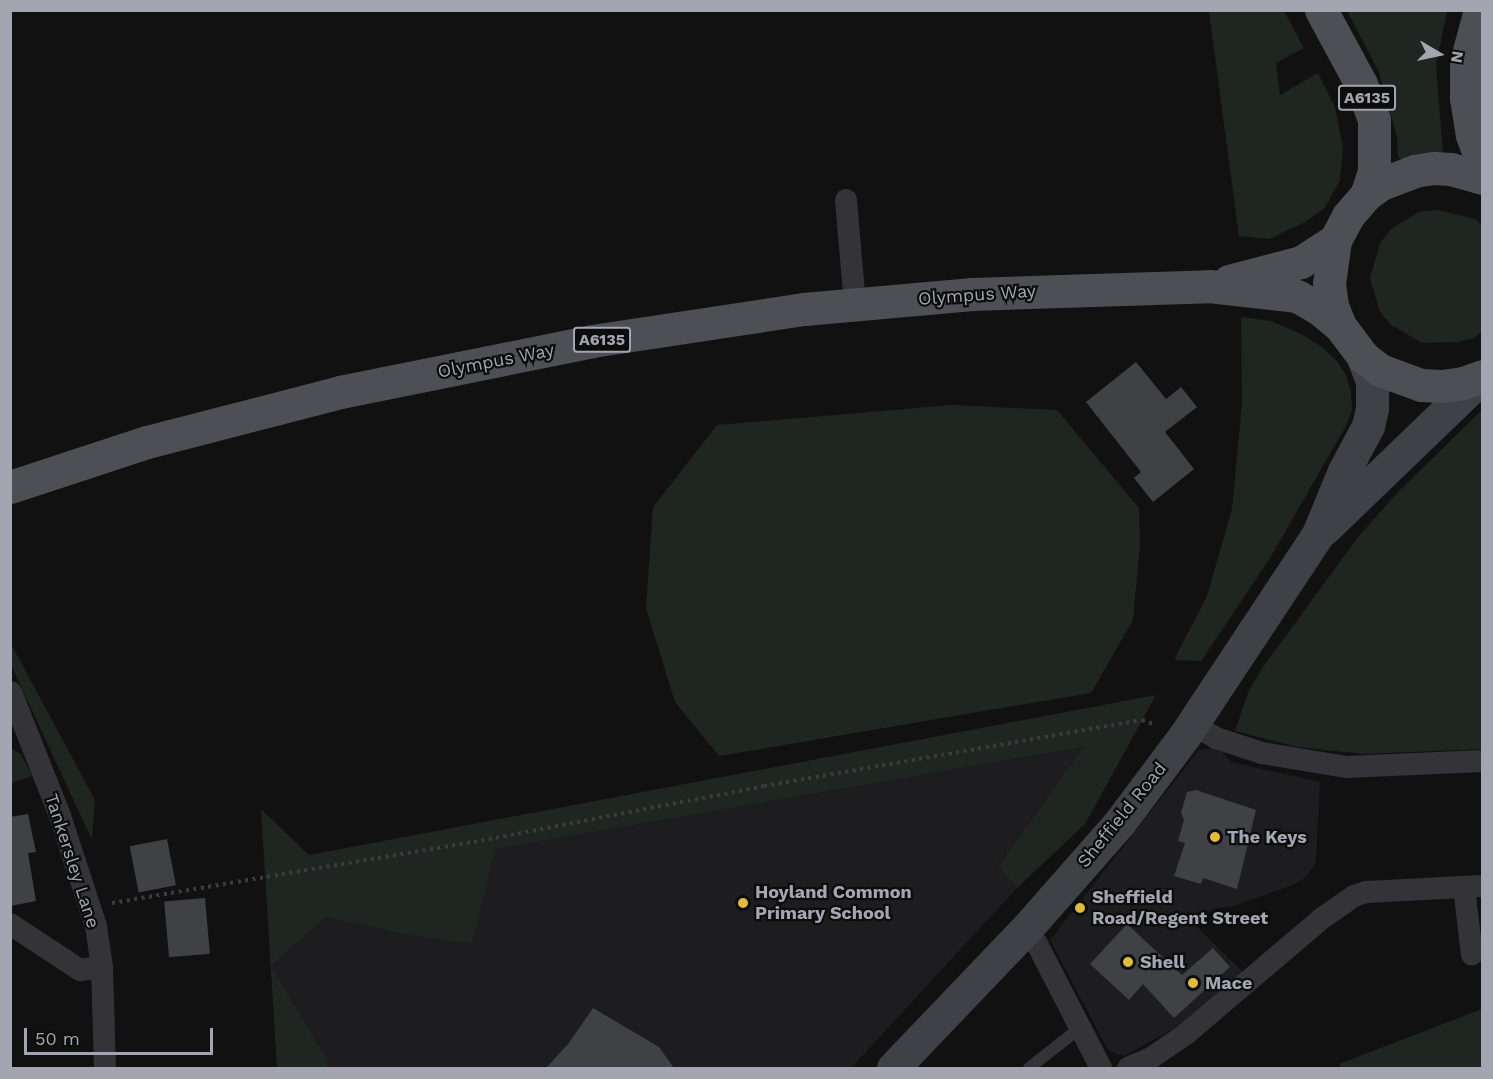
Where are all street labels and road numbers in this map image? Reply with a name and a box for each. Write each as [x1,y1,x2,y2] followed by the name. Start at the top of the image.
[1337,85,1397,111] road number: A6135
[917,280,1037,310] street label: Olympus Way
[572,327,632,353] road number: A6135
[436,339,556,383] street label: Olympus Way
[1073,758,1171,872] street label: Sheffield Road
[40,791,104,931] street label: Tankersley Lane

